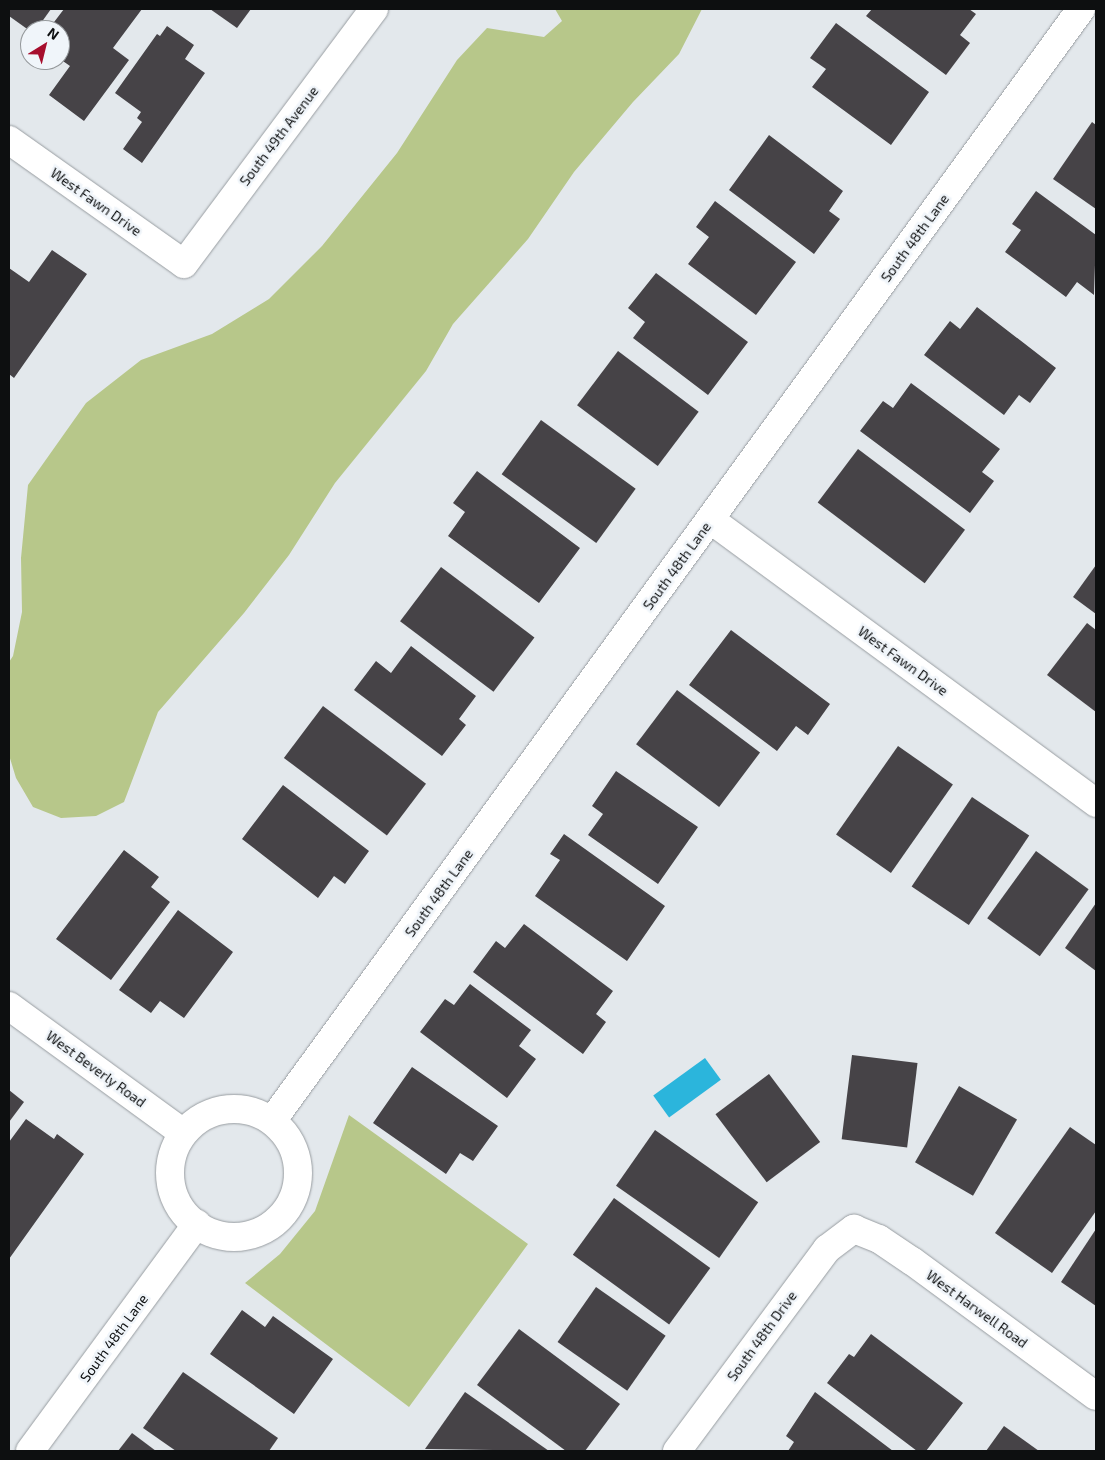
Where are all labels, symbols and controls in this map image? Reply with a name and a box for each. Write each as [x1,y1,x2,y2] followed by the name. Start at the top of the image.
[20,20,70,70] north arrow
[44,23,63,43] text: N
[236,83,322,189] street label: South 49th Avenue
[47,164,145,240] street label: West Fawn Drive
[877,191,953,285] street label: South 48th Lane
[639,519,715,613] street label: South 48th Lane
[855,623,951,699] street label: West Fawn Drive
[401,846,477,940] street label: South 48th Lane
[43,1027,149,1111] street label: West Beverly Road
[923,1267,1031,1351] street label: West Harwell Road
[724,1288,800,1384] street label: South 48th Drive
[76,1291,152,1385] street label: South 48th Lane

